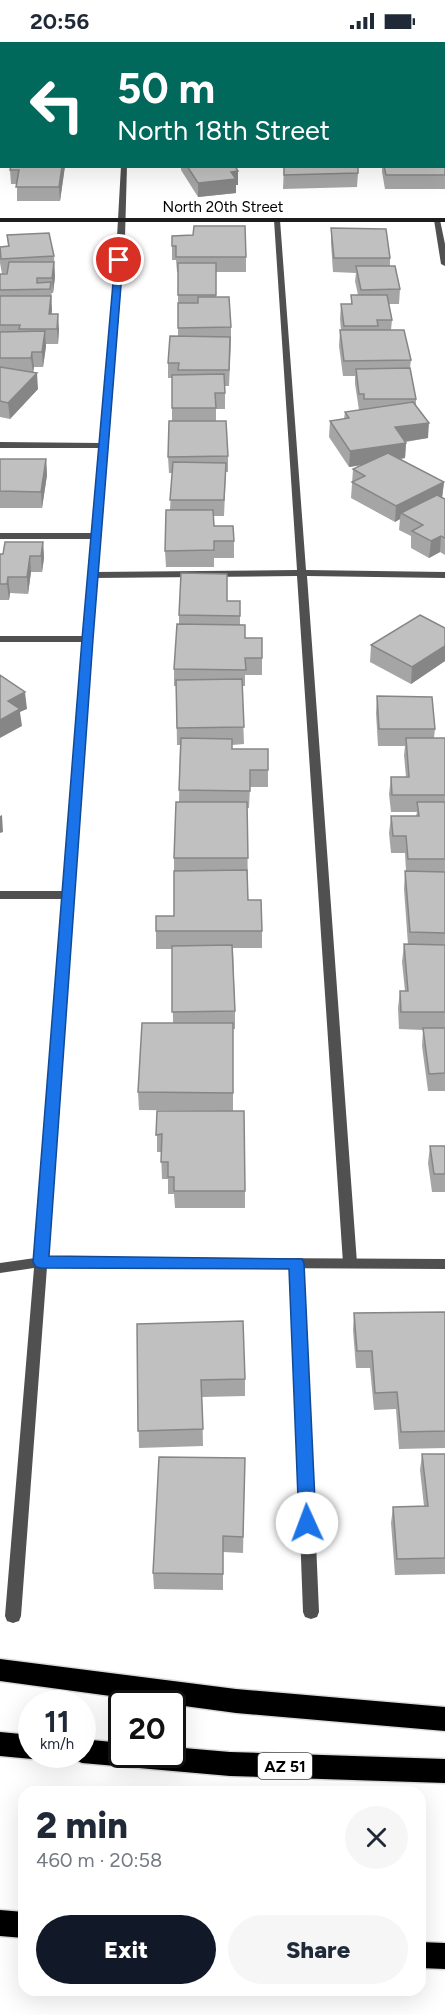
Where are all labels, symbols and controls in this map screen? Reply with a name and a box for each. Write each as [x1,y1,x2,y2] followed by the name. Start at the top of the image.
[30,8,89,35] text: 20:56
[117,63,215,114] text: 50 m
[18,66,96,144] icon: left
[117,114,330,147] text: North 18th Street
[163,198,284,216] street label: North 20th Street
[93,234,144,285] pin
[102,243,135,276] icon: arrive
[275,1491,339,1555] position arrow
[108,1690,186,1768] speed limit sign: 20
[44,1703,70,1740] text: 11
[40,1735,74,1753] text: km/h
[258,1753,312,1779] road number: AZ 51
[36,1804,128,1847] text: 2 min
[345,1806,408,1869] button: close
[36,1848,162,1872] text: 460 m · 20:58
[36,1915,216,1984] button: Exit
[228,1915,408,1984] button: Share

